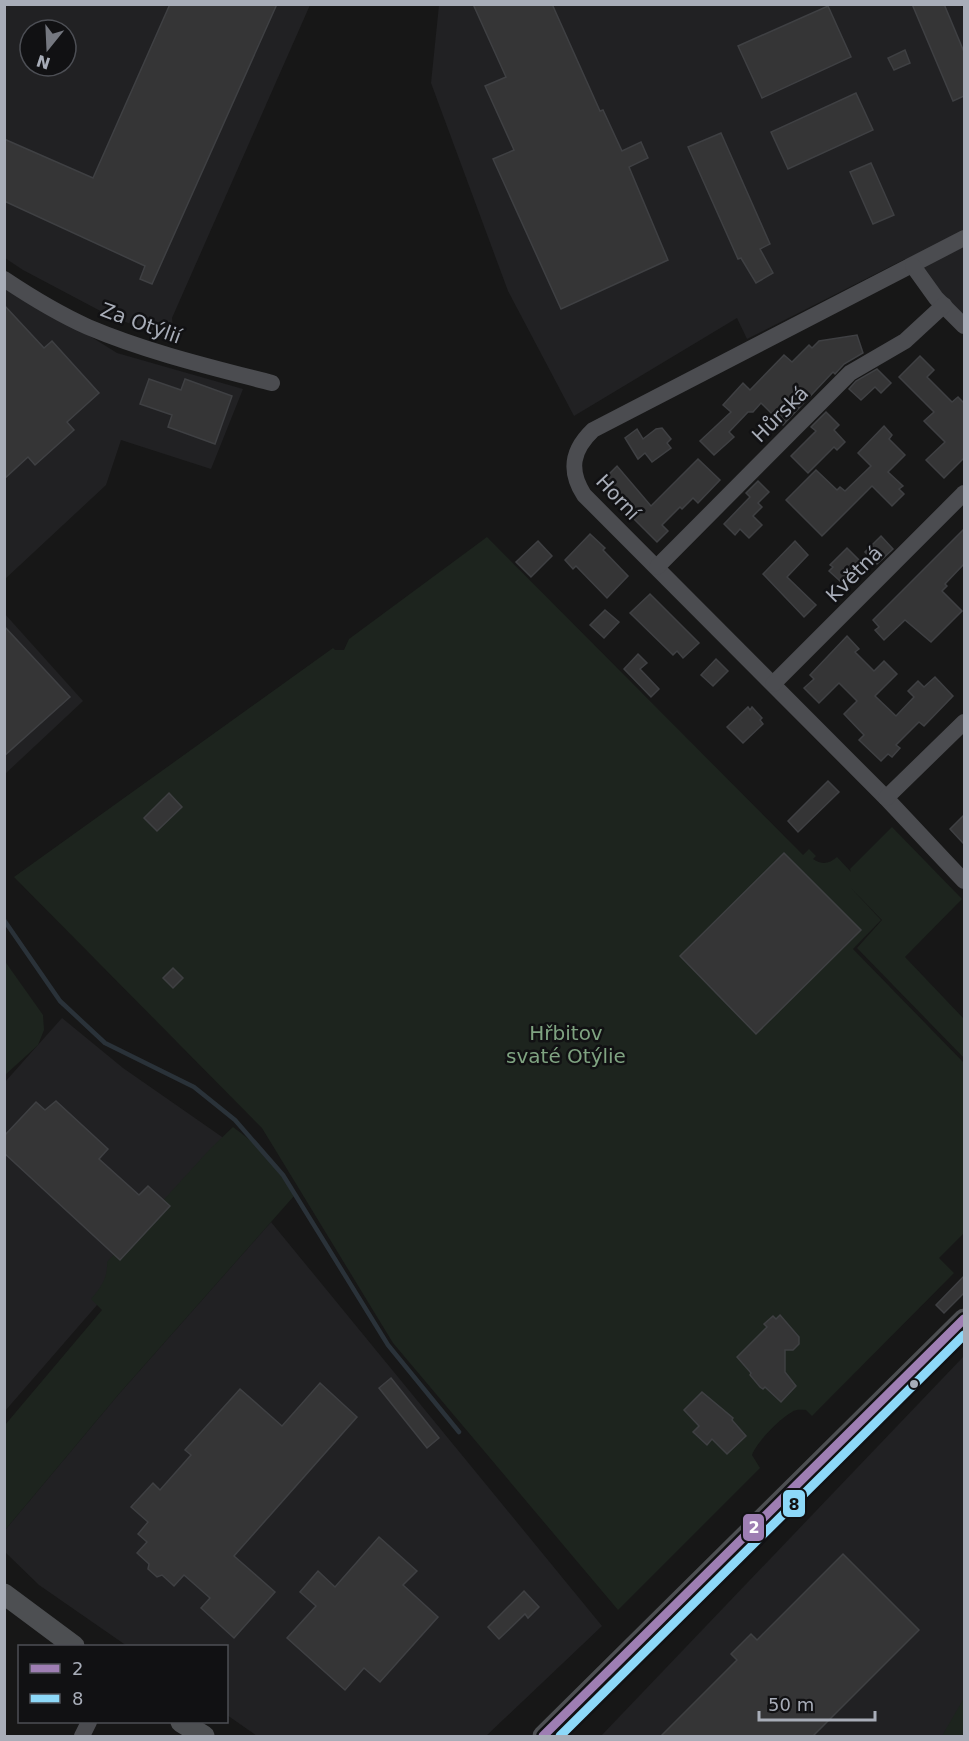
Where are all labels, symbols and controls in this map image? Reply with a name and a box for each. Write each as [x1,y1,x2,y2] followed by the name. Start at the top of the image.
[18,18,78,78] north arrow
[34,51,53,73] text: N
[97,297,186,349] street label: Za Otýlií
[747,381,813,447] street label: Hůrská
[591,469,646,526] street label: Horní
[821,541,887,607] street label: Květná
[506,1021,626,1068] park label: Hřbitov svaté Otýlie
[908,1378,920,1390] unlabelled marker
[782,1489,806,1518] line badge: 8
[788,1495,800,1514] text: 8
[742,1513,765,1542] line badge: 2
[748,1518,760,1537] text: 2
[18,1645,228,1723] legend
[72,1658,83,1679] text: 2
[759,1684,874,1722] scale bar
[72,1688,83,1709] text: 8
[768,1694,814,1715] text: 50 m

